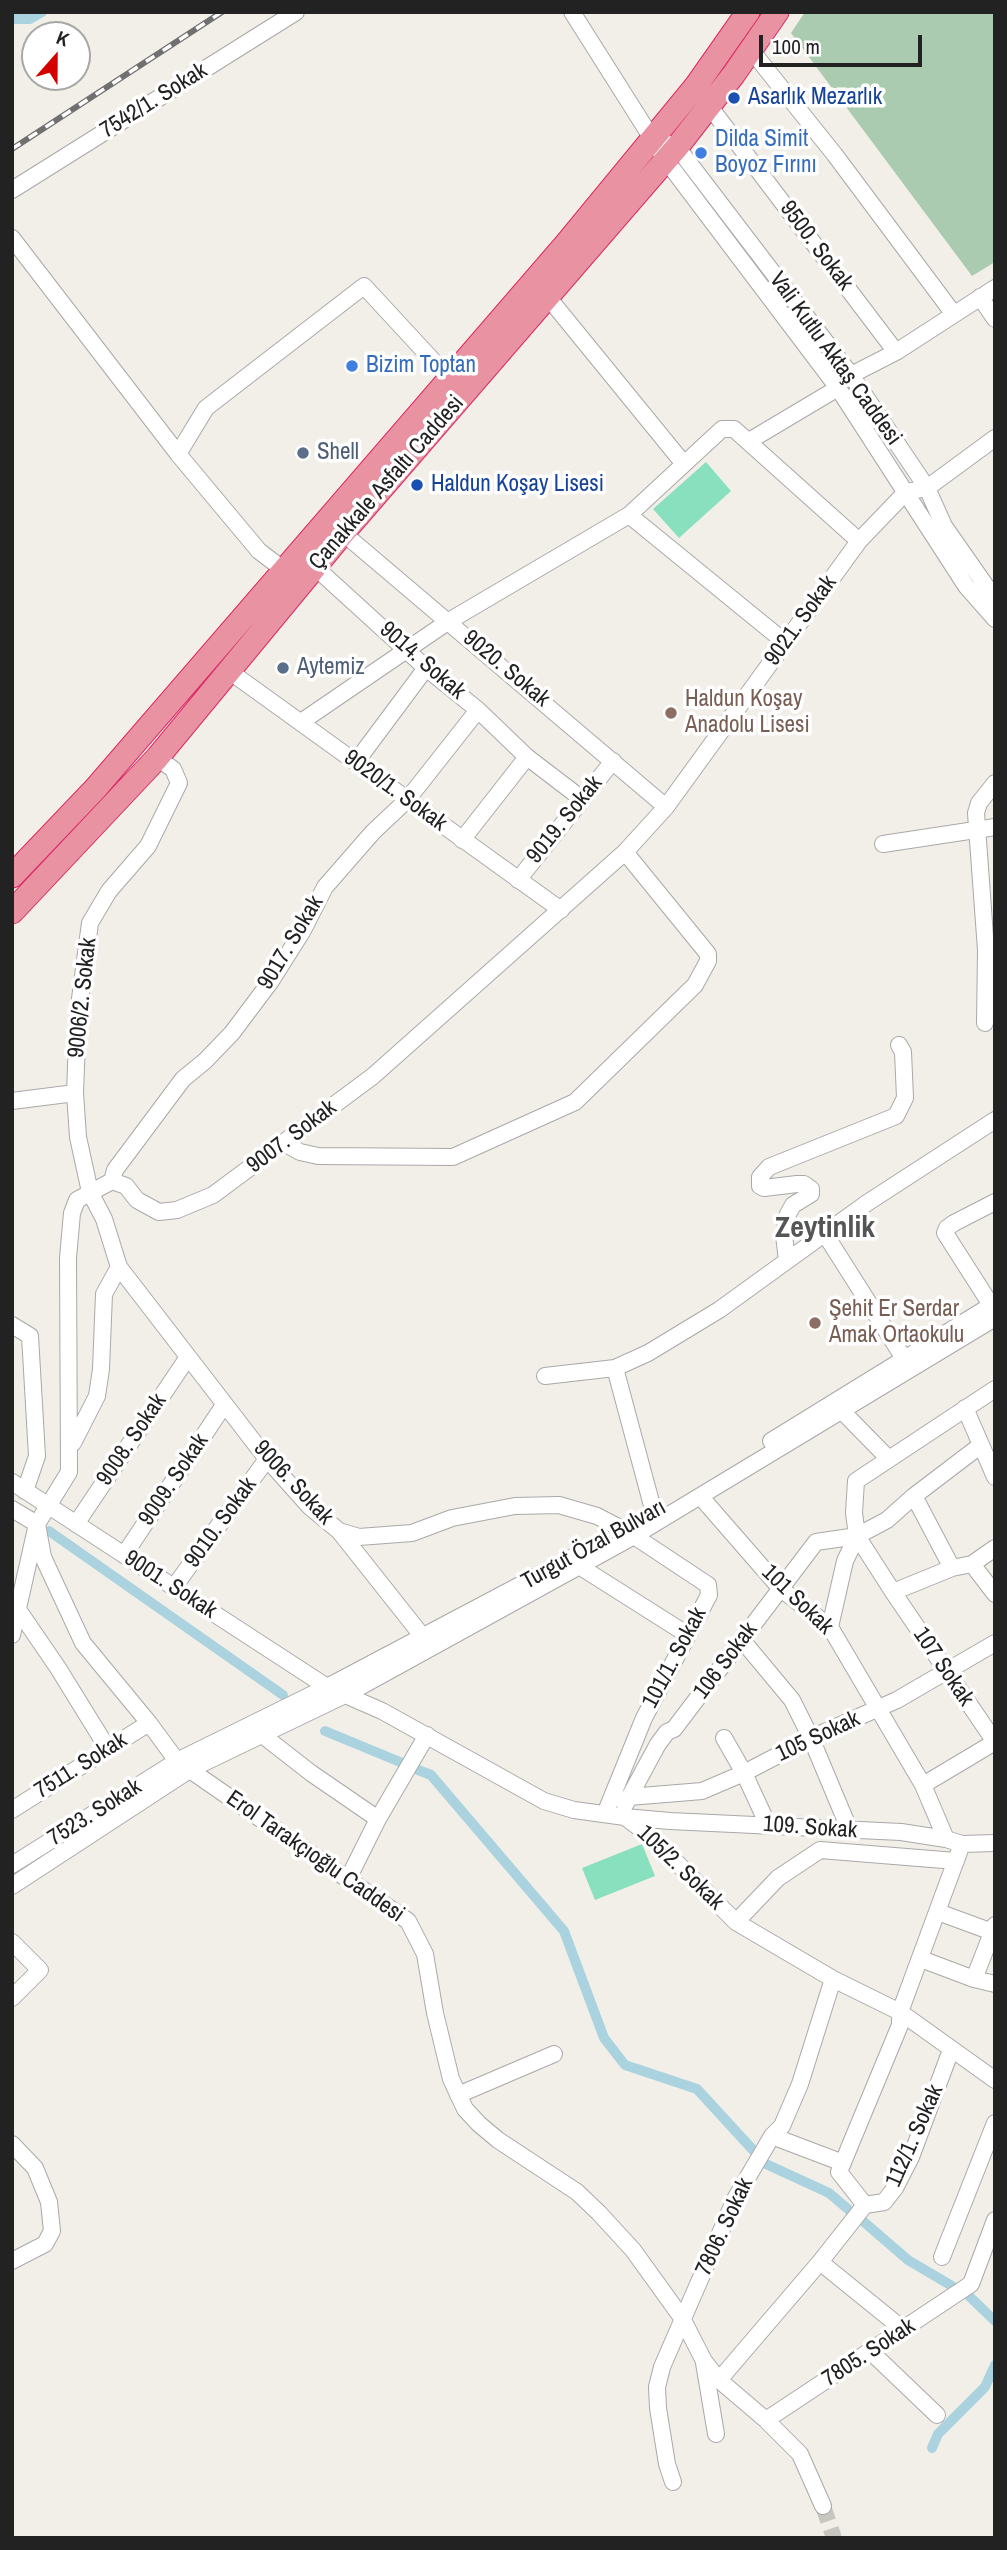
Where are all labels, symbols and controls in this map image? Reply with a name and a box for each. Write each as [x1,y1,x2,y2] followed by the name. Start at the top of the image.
[21,21,91,91] north arrow
[762,21,925,65] scale bar
[53,24,73,52] text: K
[772,32,820,61] text: 100 m
[96,57,212,145] street label: 7542/1. Sokak
[748,84,882,112] place label: Asarlık Mezarlık
[726,90,742,106] marker: Asarlık Mezarlık
[715,126,817,180] place label: Dilda Simit Boyoz Fırını
[693,145,709,161] marker: Dilda Simit Boyoz Fırını
[773,196,859,296] street label: 9500. Sokak
[763,267,907,451] street label: Vali Kutlu Aktaş Caddesi
[366,352,476,380] place label: Bizim Toptan
[344,358,360,374] marker: Bizim Toptan
[304,390,470,576] street label: Çanakkale Asfaltı Caddesi
[317,439,359,467] place label: Shell
[295,445,311,461] marker: Shell
[431,471,604,499] place label: Haldun Koşay Lisesi
[409,477,425,493] marker: Haldun Koşay Lisesi
[759,570,843,672] street label: 9021. Sokak
[373,616,471,706] street label: 9014. Sokak
[457,625,555,713] street label: 9020. Sokak
[297,654,365,682] place label: Aytemiz
[275,660,291,676] marker: Aytemiz
[685,686,810,740] place label: Haldun Koşay Anadolu Lisesi
[663,705,679,721] marker: Haldun Koşay Anadolu Lisesi
[338,744,452,838] street label: 9020/1. Sokak
[521,771,609,869] street label: 9019. Sokak
[252,891,330,995] street label: 9017. Sokak
[63,937,103,1059] street label: 9006/2. Sokak
[242,1094,342,1180] street label: 9007. Sokak
[775,1211,875,1247] district label: Zeytinlik
[829,1296,964,1350] place label: Şehit Er Serdar Amak Ortaokulu
[807,1315,823,1331] marker: Şehit Er Serdar Amak Ortaokulu
[91,1389,173,1491] street label: 9008. Sokak
[133,1429,215,1531] street label: 9009. Sokak
[247,1435,339,1531] street label: 9006. Sokak
[179,1472,263,1574] street label: 9010. Sokak
[517,1494,671,1596] street label: Turgut Özal Bulvarı
[119,1545,221,1625] street label: 9001. Sokak
[755,1559,839,1641] street label: 101 Sokak
[637,1603,713,1713] street label: 101/1. Sokak
[688,1617,764,1705] street label: 106 Sokak
[907,1622,979,1712] street label: 107 Sokak
[772,1706,864,1768] street label: 105 Sokak
[30,1727,132,1805] street label: 7511. Sokak
[43,1774,147,1852] street label: 7523. Sokak
[221,1785,409,1929] street label: Erol Tarakçıoğlu Caddesi
[762,1811,858,1845] street label: 109. Sokak
[631,1820,729,1916] street label: 105/2. Sokak
[880,2081,950,2191] street label: 112/1. Sokak
[690,2174,760,2280] street label: 7806. Sokak
[818,2313,920,2393] street label: 7805. Sokak

